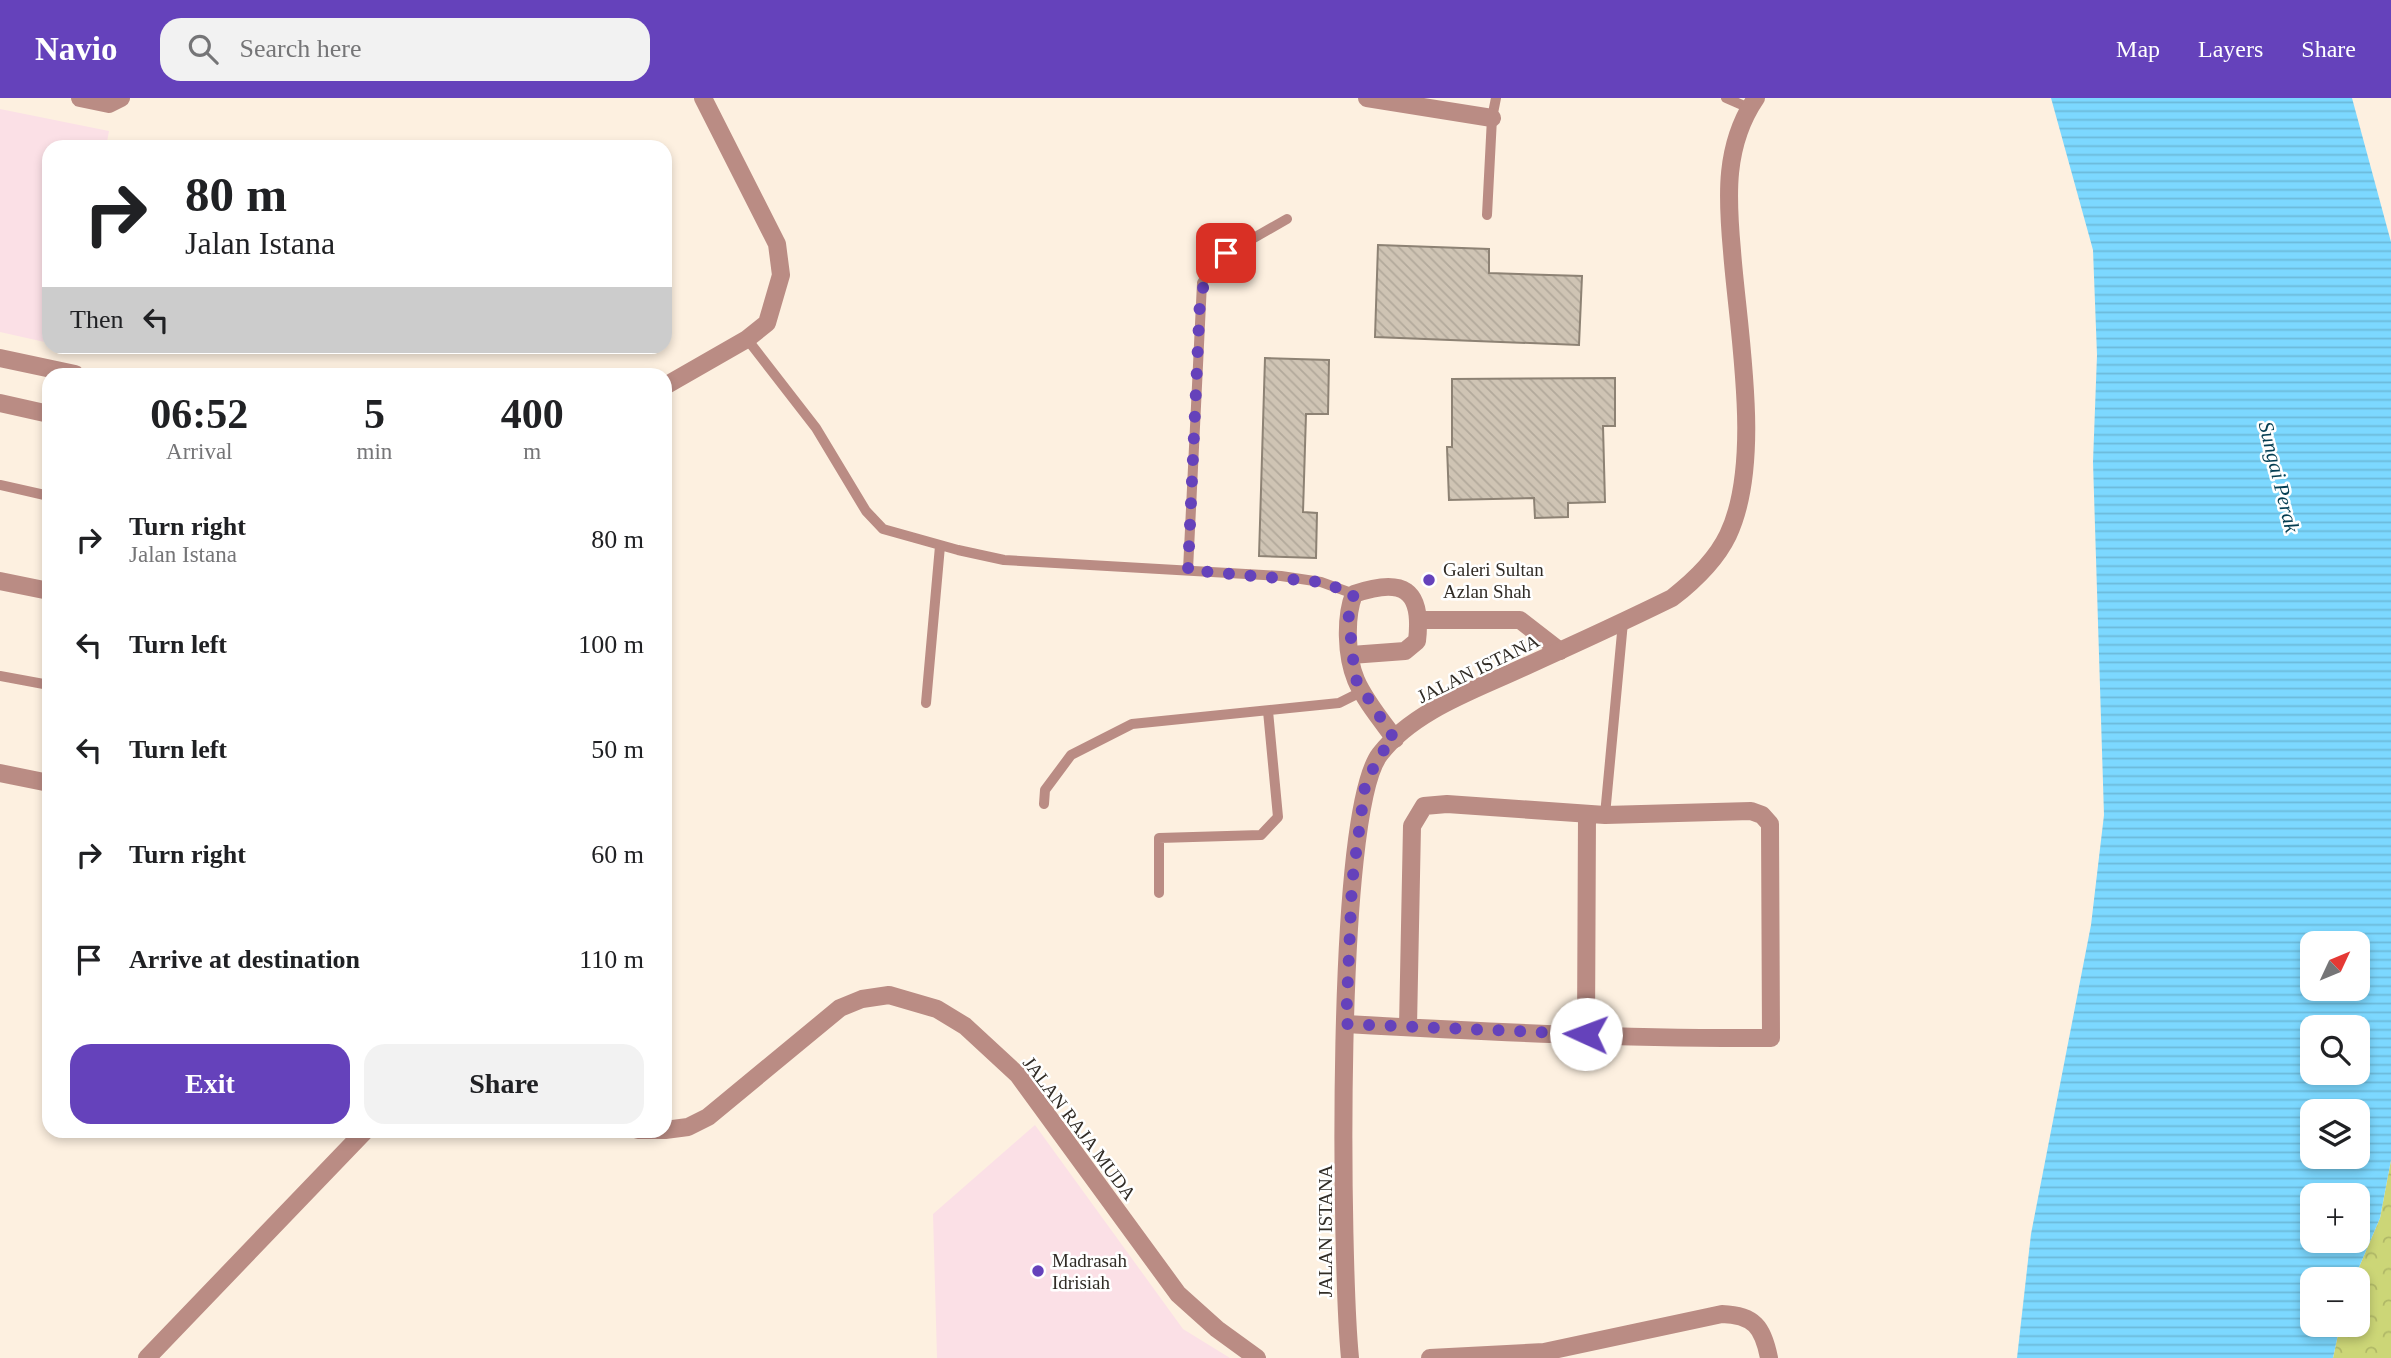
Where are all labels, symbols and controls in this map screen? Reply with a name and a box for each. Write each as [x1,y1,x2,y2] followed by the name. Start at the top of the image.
[160,18,650,81] search box
[184,30,222,68] icon: search
[35,31,118,67] text: Navio
[240,34,361,63] text: Search here
[2116,36,2160,62] text: Map
[2198,36,2263,62] text: Layers
[2301,36,2356,62] text: Share
[185,167,287,222] text: 80 m
[70,168,161,259] icon: right
[1196,223,1256,283] pin
[185,225,335,261] text: Jalan Istana
[1207,234,1245,272] icon: arrive
[137,301,175,339] icon: left
[70,305,123,334] text: Then
[150,391,248,437] text: 06:52
[364,391,385,437] text: 5
[501,391,564,437] text: 400
[2254,419,2305,536] water label: Sungai Perak
[166,439,233,464] text: Arrival
[357,439,392,464] text: min
[523,439,541,464] text: m
[129,512,246,541] text: Turn right
[70,521,108,559] icon: right
[591,525,644,554] text: 80 m
[129,542,237,567] text: Jalan Istana
[1443,559,1544,602] place label: Galeri Sultan Azlan Shah
[1421,572,1437,588] marker: Galeri Sultan Azlan Shah
[70,626,108,664] icon: left
[129,630,227,659] text: Turn left
[578,630,644,659] text: 100 m
[1414,630,1543,707] street label: JALAN ISTANA
[70,731,108,769] icon: left
[129,735,227,764] text: Turn left
[591,735,644,764] text: 50 m
[70,836,108,874] icon: right
[129,840,246,869] text: Turn right
[591,840,644,869] text: 60 m
[2300,931,2370,1001] north arrow
[2300,931,2370,1337] map controls
[70,941,108,979] icon: arrive
[129,945,360,974] text: Arrive at destination
[579,945,644,974] text: 110 m
[1549,997,1623,1071] position arrow
[2300,1015,2370,1085] button: search
[70,1044,350,1124] button: Exit
[364,1044,644,1124] button: Share
[1019,1052,1141,1204] street label: JALAN RAJA MUDA
[2300,1099,2370,1169] button: layers
[1315,1164,1336,1298] street label: JALAN ISTANA
[2300,1183,2370,1253] button: +
[1052,1250,1127,1293] place label: Madrasah Idrisiah
[1030,1263,1046,1279] marker: Madrasah Idrisiah
[2300,1267,2370,1337] button: −

